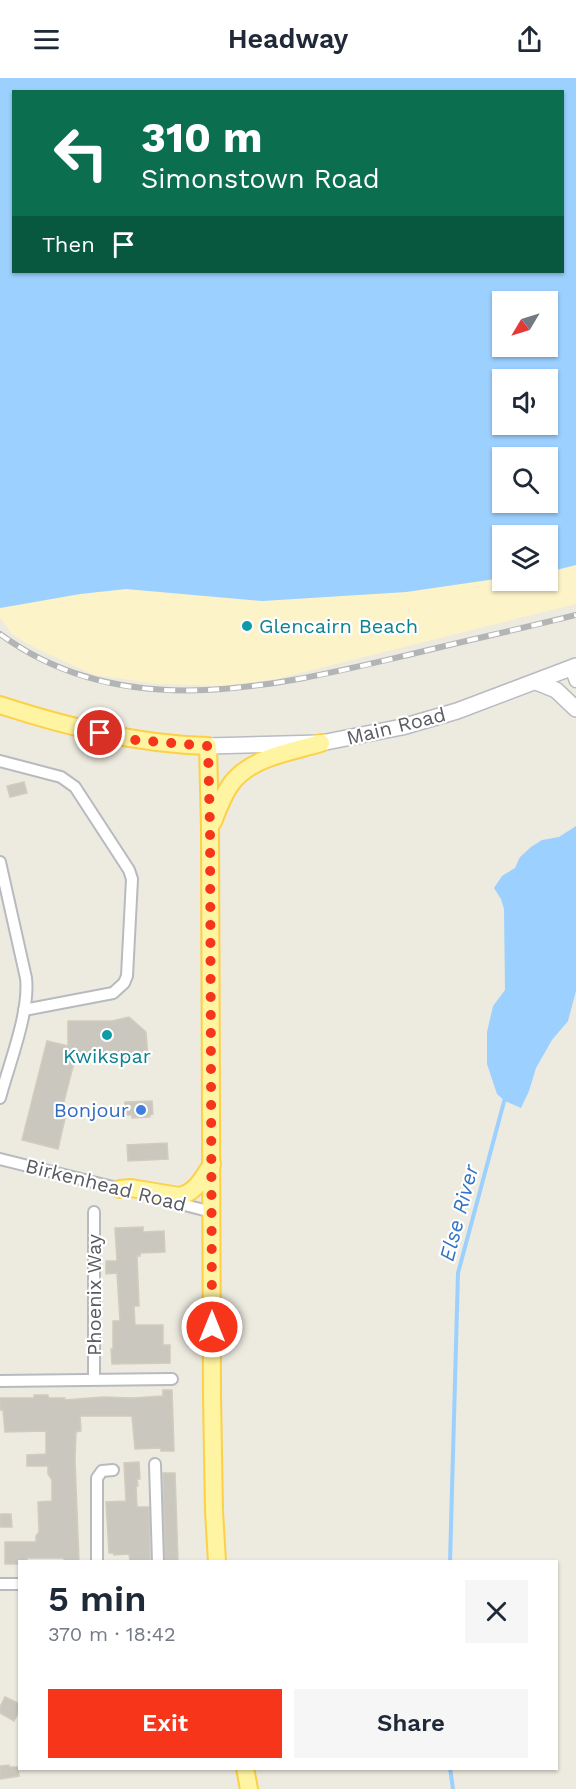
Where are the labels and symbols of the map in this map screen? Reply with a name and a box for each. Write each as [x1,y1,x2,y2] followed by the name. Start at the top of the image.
[492,291,558,357] north arrow
[259,614,418,638] place label: Glencairn Beach
[240,619,254,633] marker: Glencairn Beach
[344,702,448,750] street label: Main Road
[74,707,125,758] pin
[100,1028,114,1042] marker: Kwikspar
[63,1044,151,1068] place label: Kwikspar
[54,1098,129,1122] place label: Bonjour
[134,1103,148,1117] marker: Bonjour
[23,1153,189,1217] street label: Birkenhead Road
[434,1161,484,1264] water label: Else River
[82,1233,106,1356] street label: Phoenix Way
[180,1295,244,1359] position arrow

